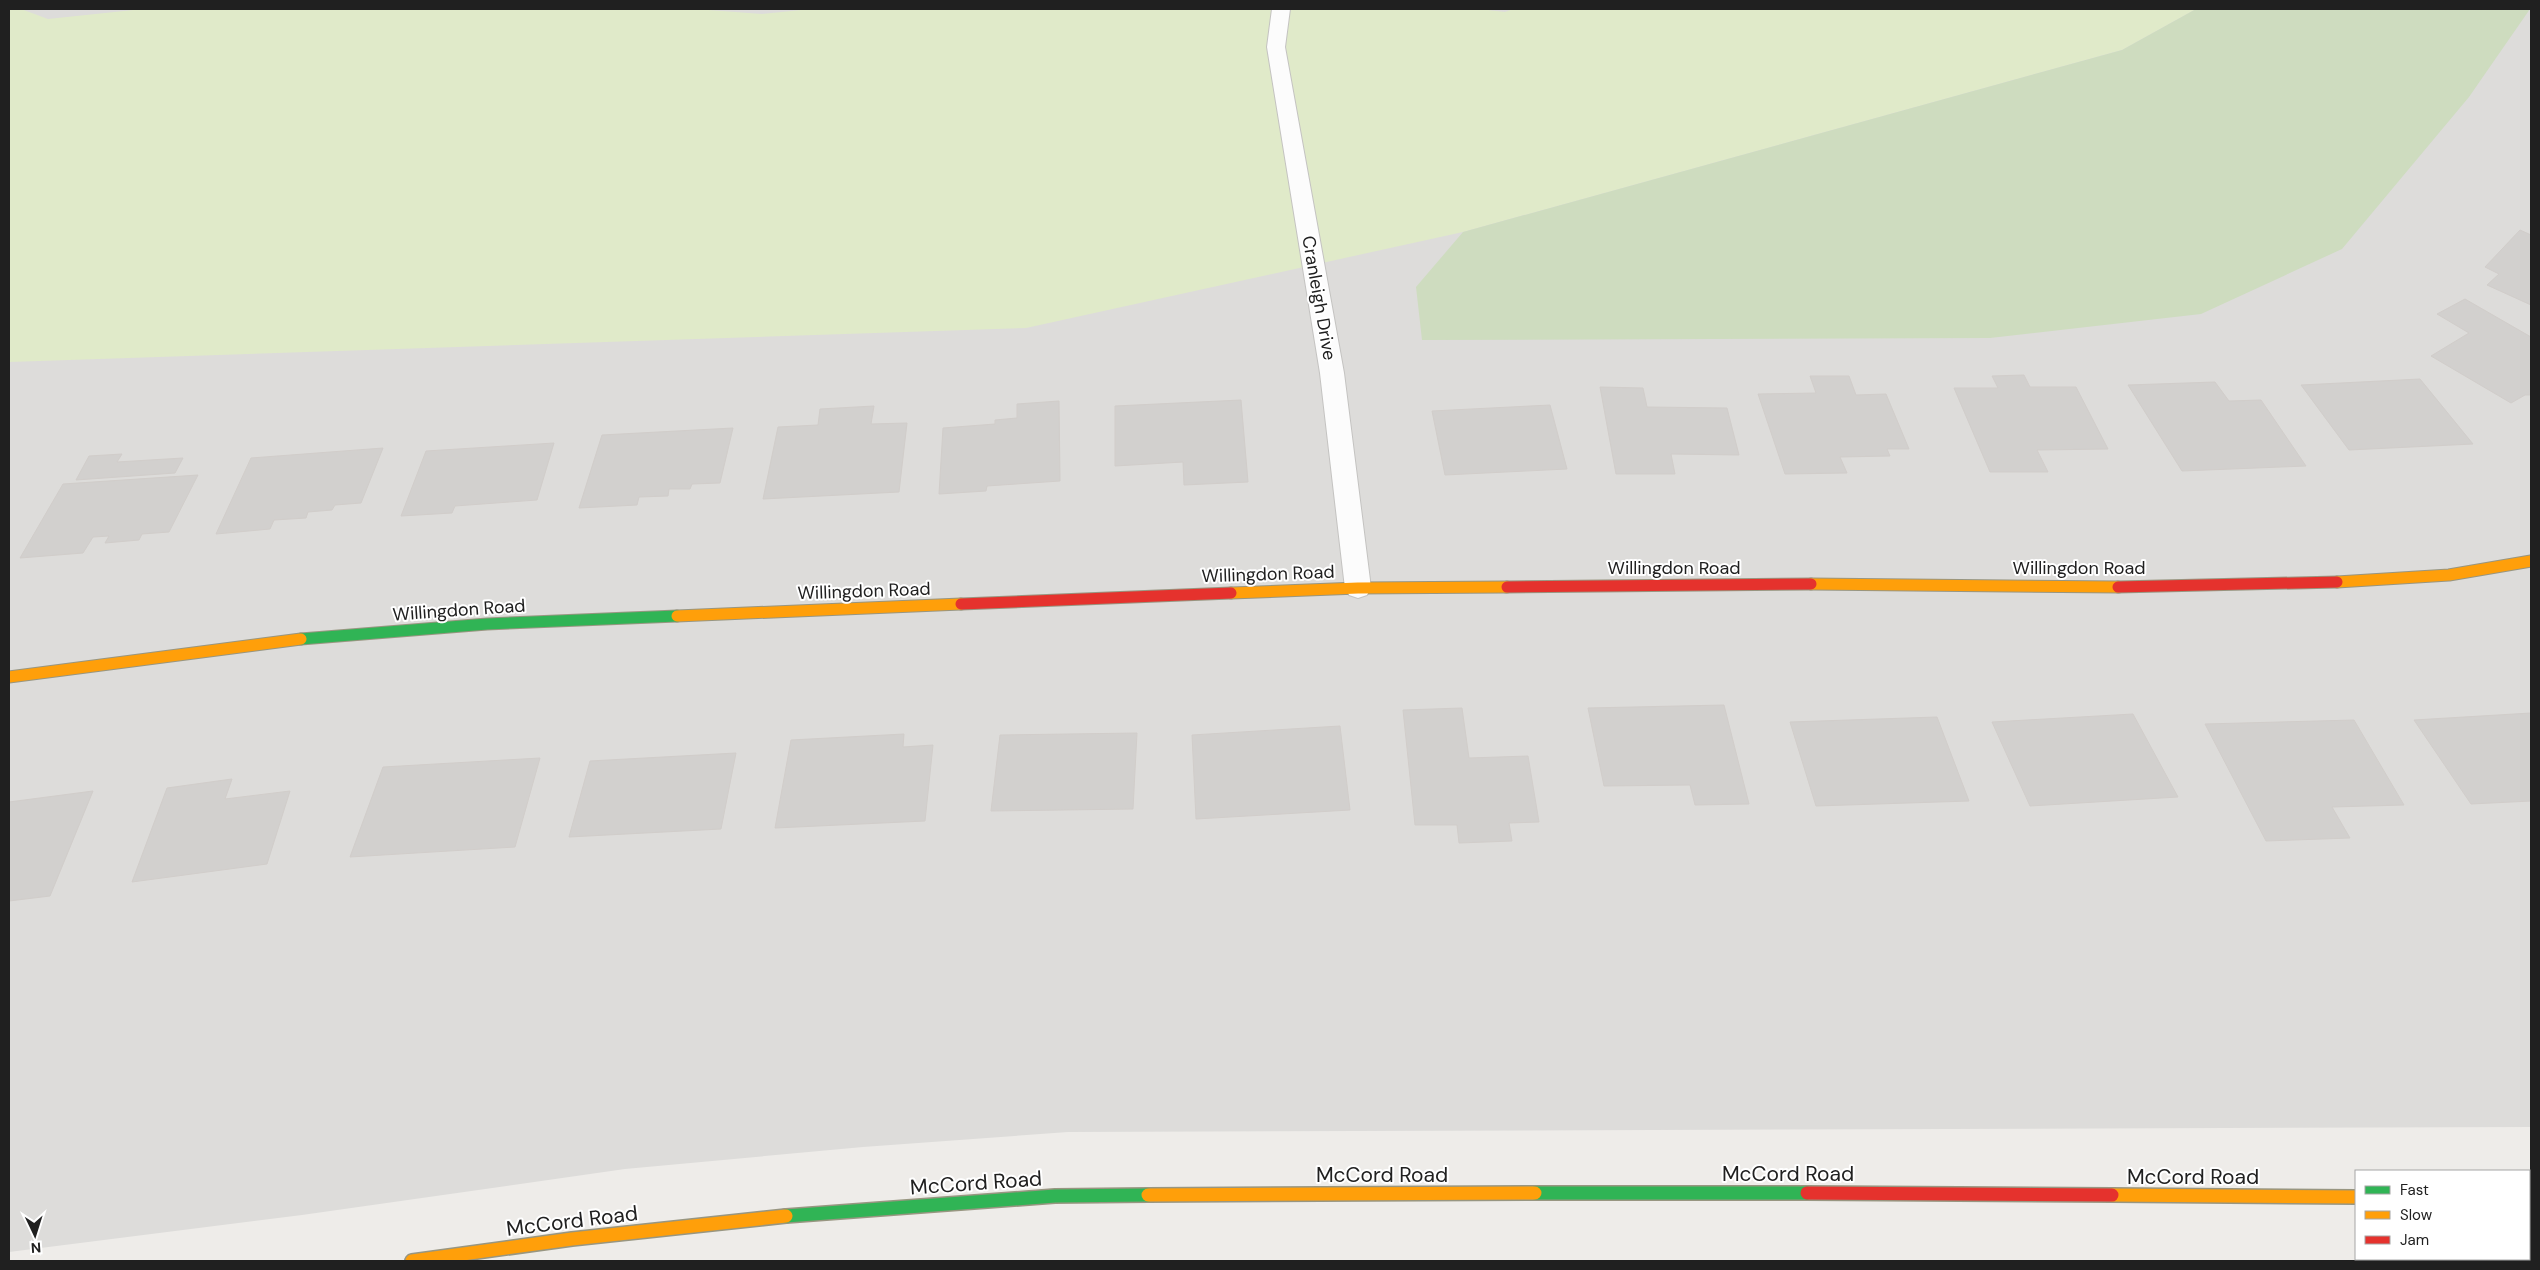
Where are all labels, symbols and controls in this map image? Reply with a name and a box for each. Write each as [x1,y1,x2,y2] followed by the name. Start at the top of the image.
[1296,234,1342,362] street label: Cranleigh Drive
[1607,556,1741,580] street label: Willingdon Road
[2012,556,2146,580] street label: Willingdon Road
[1201,560,1335,588] street label: Willingdon Road
[797,577,931,605] street label: Willingdon Road
[392,593,526,627] street label: Willingdon Road
[1722,1160,1854,1188] street label: McCord Road
[1316,1161,1448,1189] street label: McCord Road
[2127,1163,2259,1191] street label: McCord Road
[909,1164,1043,1202] street label: McCord Road
[2355,1170,2530,1260] legend
[2400,1180,2429,1200] text: Fast
[505,1199,639,1243] street label: McCord Road
[2400,1205,2433,1225] text: Slow
[10,1210,60,1260] north arrow
[2400,1230,2429,1250] text: Jam
[30,1239,42,1257] text: N

